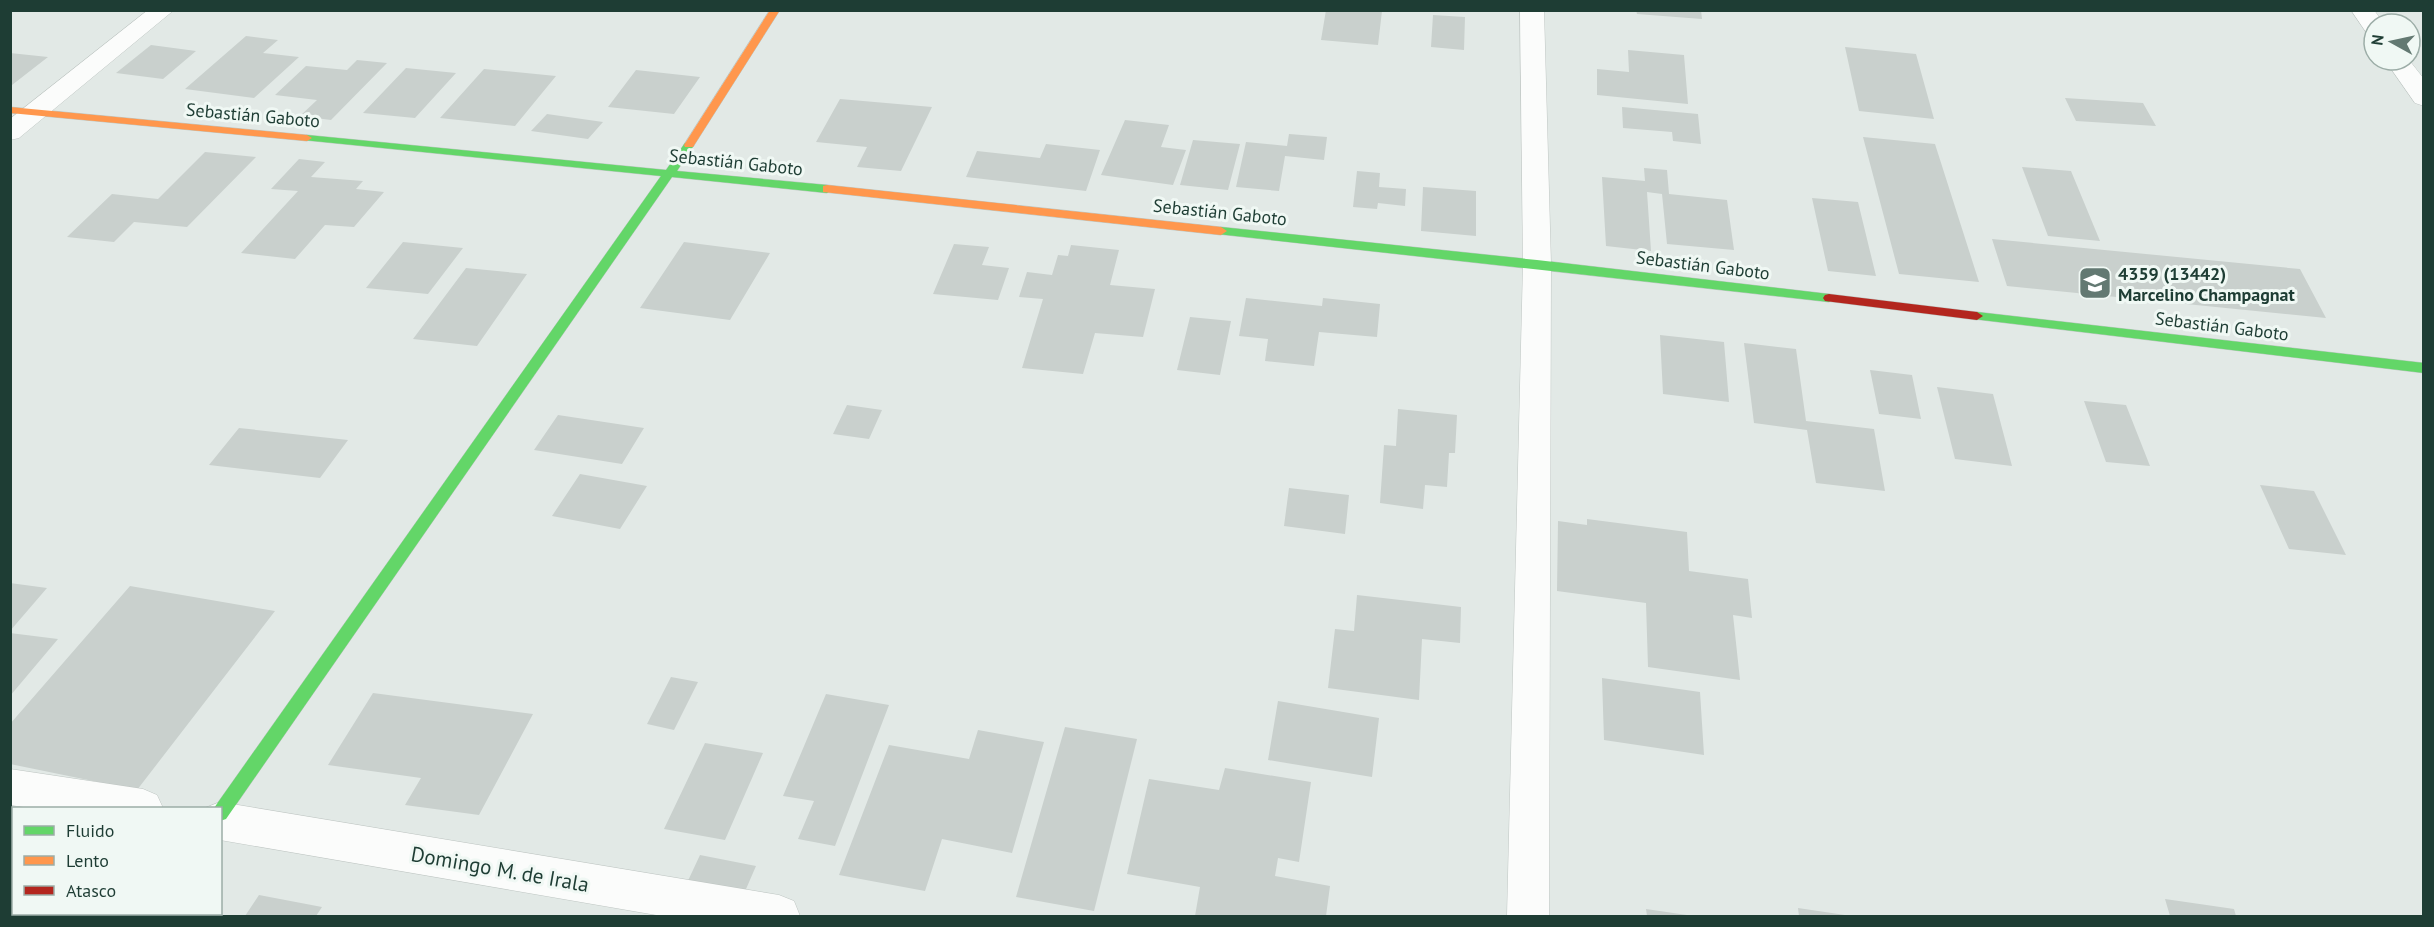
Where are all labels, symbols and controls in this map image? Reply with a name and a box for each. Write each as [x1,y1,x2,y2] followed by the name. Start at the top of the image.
[2362,12,2422,72] north arrow
[2367,33,2388,47] text: N
[185,98,321,132] street label: Sebastián Gaboto
[668,144,804,180] street label: Sebastián Gaboto
[1152,194,1288,230] street label: Sebastián Gaboto
[1635,245,1771,285] street label: Sebastián Gaboto
[2118,262,2296,306] place label: 4359 (13442) Marcelino Champagnat
[2077,265,2113,301] school or university icon: 4359 (13442) Marcelino Champagnat
[2154,306,2290,346] street label: Sebastián Gaboto
[12,807,222,915] legend
[66,819,114,842] text: Fluido
[409,840,591,898] street label: Domingo M. de Irala
[66,849,109,872] text: Lento
[66,879,116,902] text: Atasco

